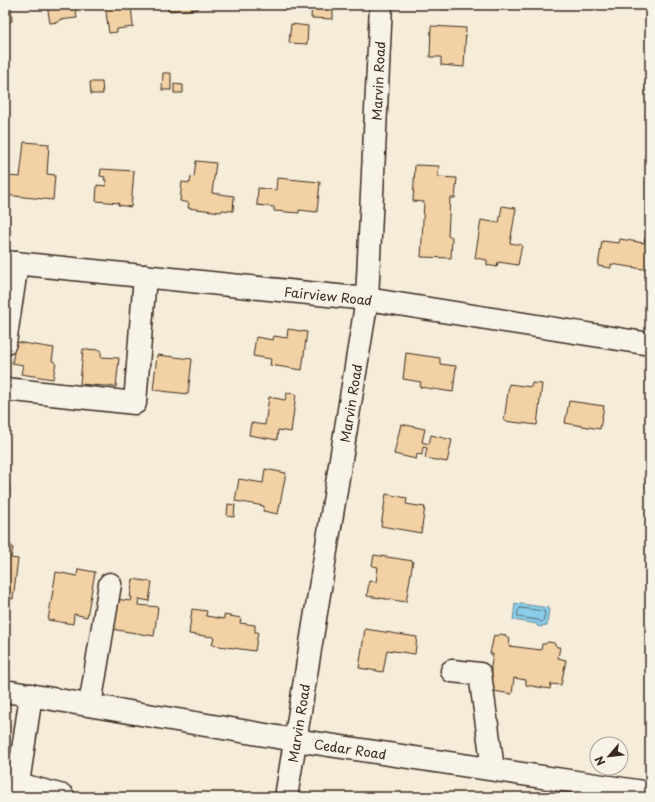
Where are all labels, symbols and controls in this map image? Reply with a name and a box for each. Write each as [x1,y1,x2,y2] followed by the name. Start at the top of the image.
[366,41,389,121] street label: Marvin Road
[283,281,374,309] street label: Fairview Road
[334,362,366,444] street label: Marvin Road
[282,682,314,764] street label: Marvin Road
[313,733,388,763] street label: Cedar Road
[589,736,629,776] north arrow
[590,753,609,769] text: N

